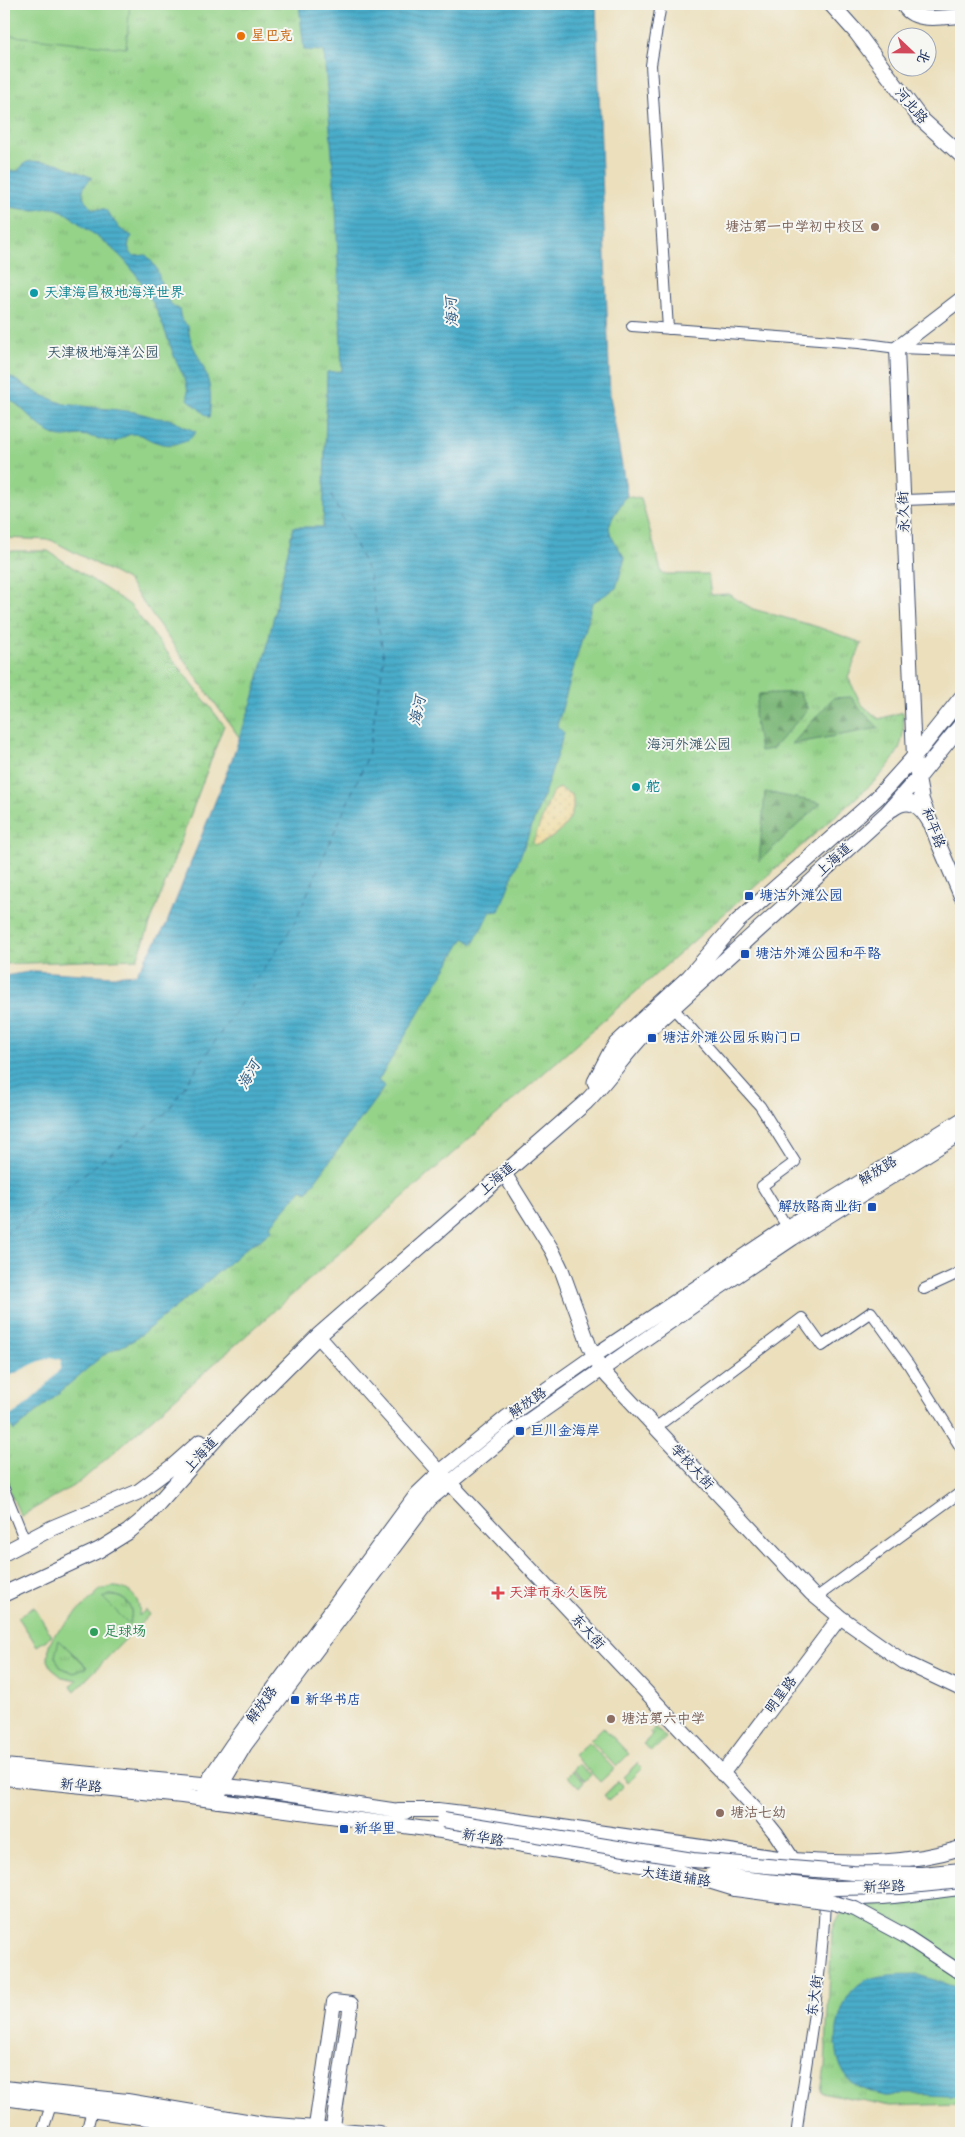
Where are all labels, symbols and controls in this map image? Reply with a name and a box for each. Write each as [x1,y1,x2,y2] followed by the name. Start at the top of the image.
[251,26,293,46] place label: 星巴克
[888,28,938,78] north arrow
[235,30,247,42] marker: 星巴克
[911,46,935,67] text: 北
[890,84,932,128] street label: 河北路
[725,217,865,237] place label: 塘沽第一中学初中校区
[869,221,881,233] marker: 塘沽第一中学初中校区
[44,283,184,303] place label: 天津海昌极地海洋世界
[28,287,40,299] marker: 天津海昌极地海洋世界
[440,293,464,328] water label: 海河
[47,343,159,363] park label: 天津极地海洋公园
[893,491,915,533] street label: 永久街
[405,691,432,728] water label: 海河
[647,735,731,755] park label: 海河外滩公园
[646,777,660,797] place label: 舵
[630,781,642,793] marker: 舵
[916,805,950,851] street label: 和平路
[812,839,856,881] street label: 上海道
[759,886,843,906] place label: 塘沽外滩公园
[743,890,755,902] marker: 塘沽外滩公园
[755,944,881,964] place label: 塘沽外滩公园和平路
[739,948,751,960] marker: 塘沽外滩公园和平路
[662,1028,802,1048] place label: 塘沽外滩公园乐购门口
[646,1032,658,1044] marker: 塘沽外滩公园乐购门口
[233,1054,267,1093] water label: 海河
[855,1151,901,1191] street label: 解放路
[475,1158,519,1200] street label: 上海道
[778,1197,862,1217] place label: 解放路商业街
[866,1201,878,1213] marker: 解放路商业街
[505,1383,551,1423] street label: 解放路
[530,1421,600,1441] place label: 巨川金海岸
[514,1425,526,1437] marker: 巨川金海岸
[180,1433,222,1477] street label: 上海道
[666,1440,718,1494] street label: 学校大街
[509,1583,607,1603] place label: 天津市永久医院
[491,1586,505,1600] marker: 天津市永久医院
[566,1610,610,1654] street label: 东大街
[104,1622,146,1642] place label: 足球场
[88,1626,100,1638] marker: 足球场
[760,1672,802,1718] street label: 明星路
[242,1682,282,1728] street label: 解放路
[305,1690,361,1710] place label: 新华书店
[289,1694,301,1706] marker: 新华书店
[621,1709,705,1729] place label: 塘沽第六中学
[605,1713,617,1725] marker: 塘沽第六中学
[59,1774,103,1798] street label: 新华路
[730,1803,786,1823] place label: 塘沽七幼
[714,1807,726,1819] marker: 塘沽七幼
[354,1819,396,1839] place label: 新华里
[338,1823,350,1835] marker: 新华里
[461,1825,505,1851] street label: 新华路
[640,1862,712,1892] street label: 大连道辅路
[863,1876,905,1898] street label: 新华路
[802,1974,828,2018] street label: 东大街

